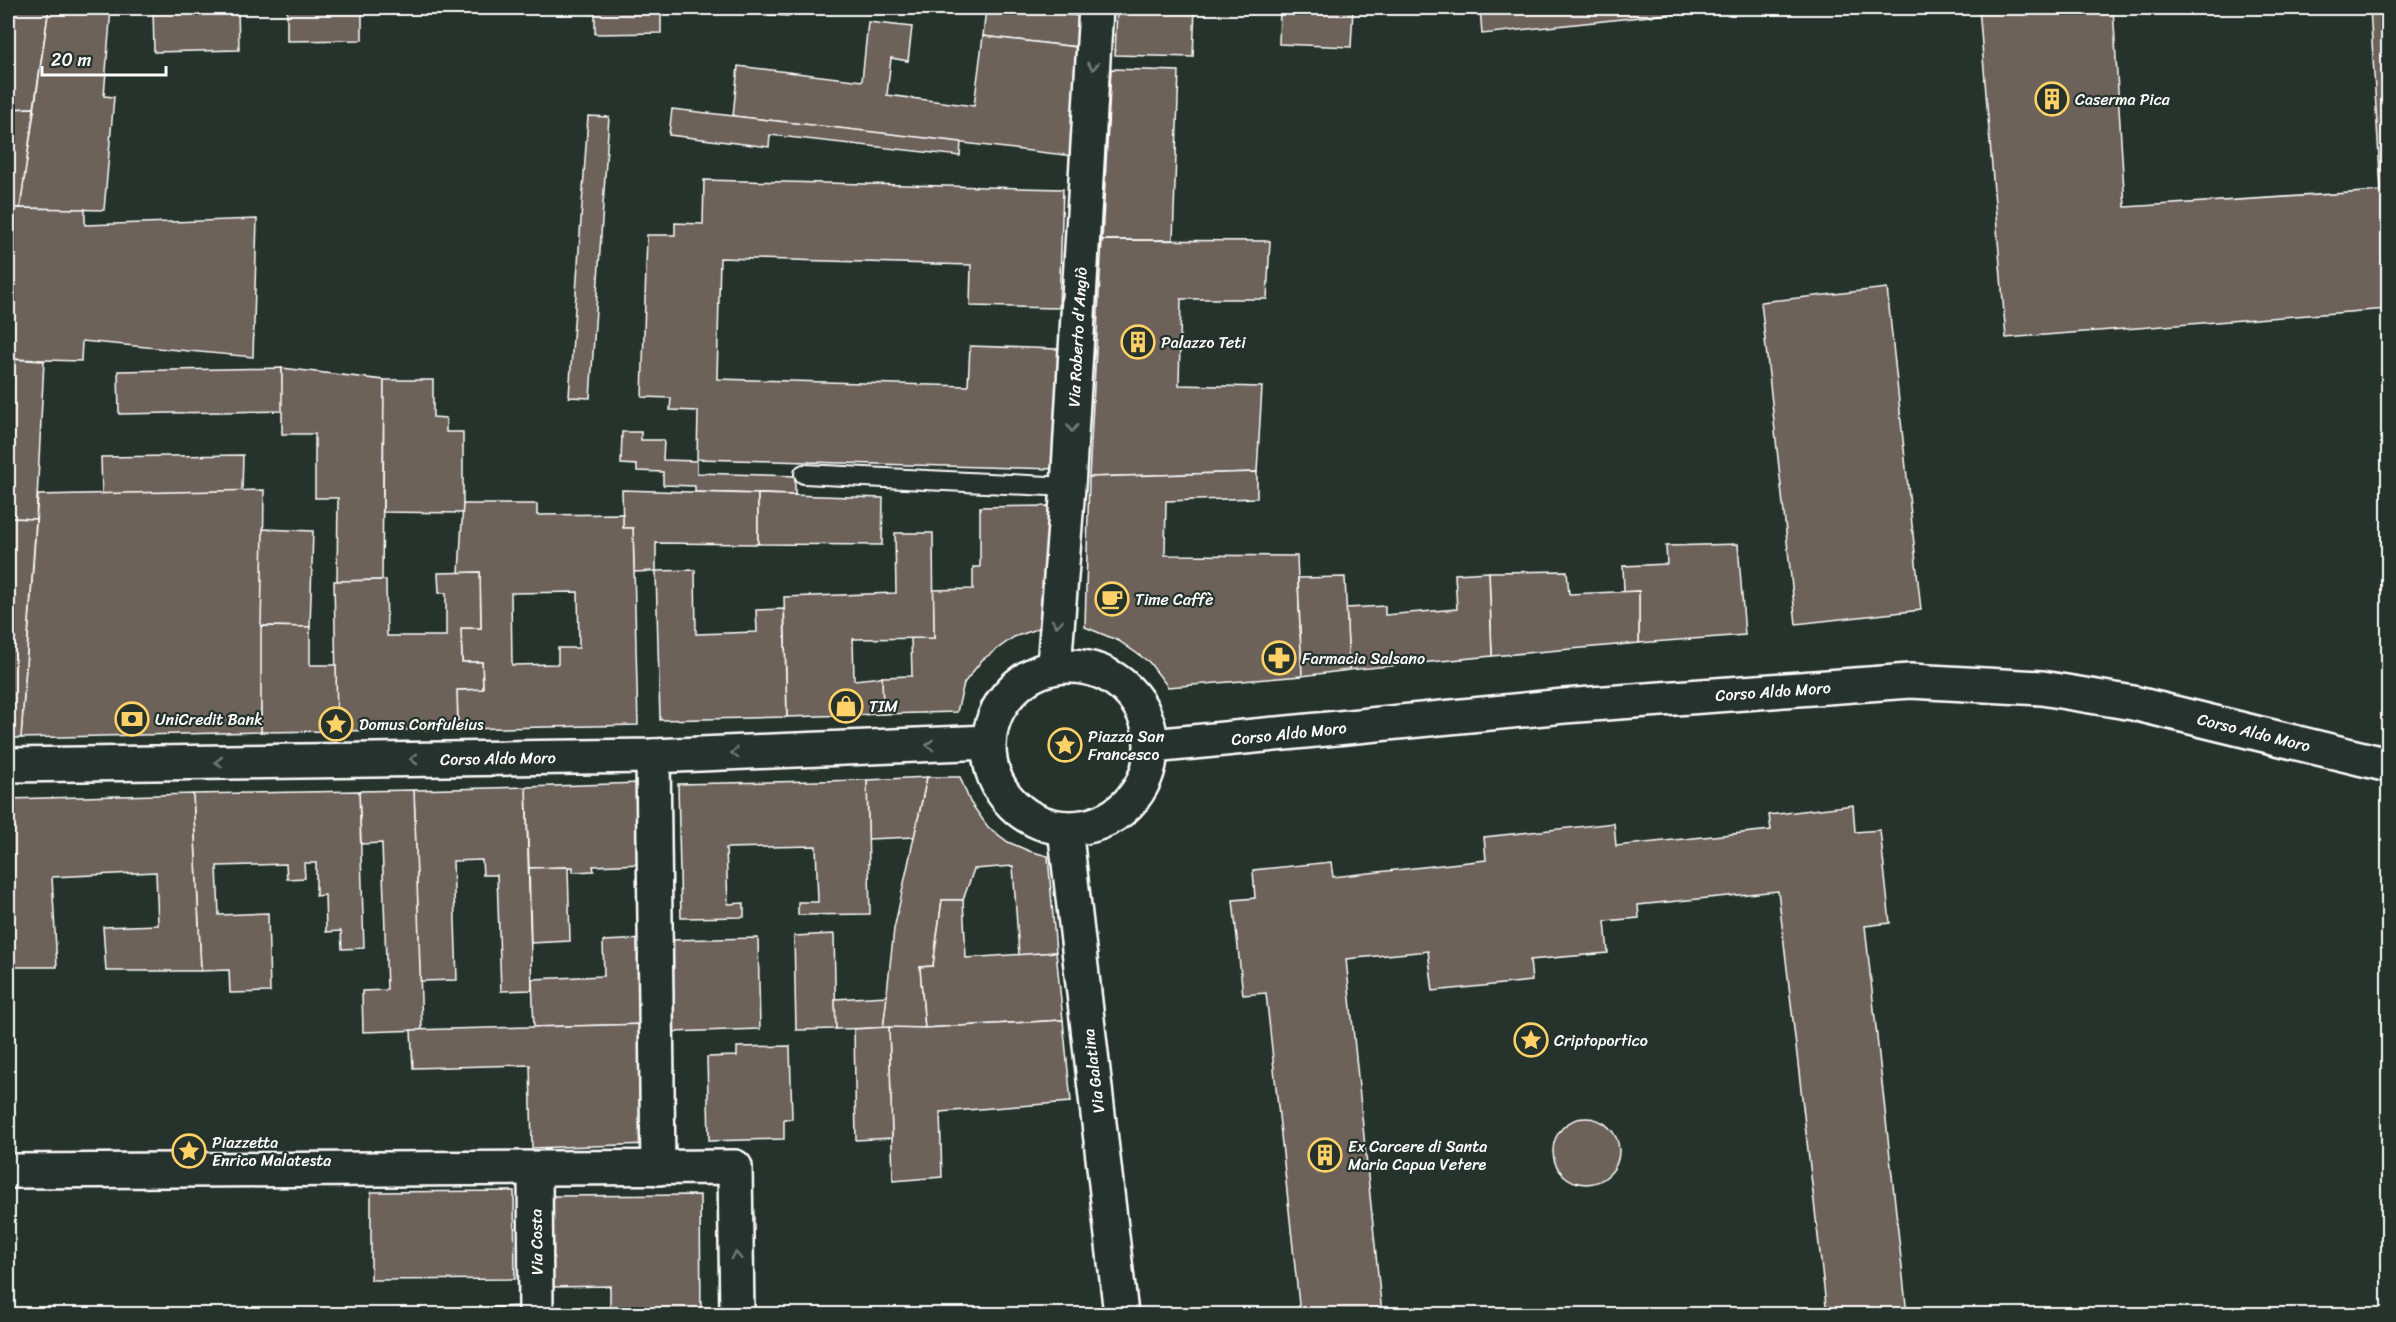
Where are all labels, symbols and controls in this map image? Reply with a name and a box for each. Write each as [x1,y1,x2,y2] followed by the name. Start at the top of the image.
[42,39,166,77] scale bar
[51,44,91,76] text: 20 m
[1086,61,1099,70] one-way arrow
[2034,81,2070,117] building icon: Caserma Pica
[2075,85,2171,114] place label: Caserma Pica
[1059,266,1096,408] street label: Via Roberto d'Angiò
[1120,324,1156,360] building icon: Palazzo Teti
[1161,328,1246,357] place label: Palazzo Teti
[1065,424,1078,433] one-way arrow
[1094,581,1130,617] cafe icon: Time Caffè
[1135,585,1213,614] place label: Time Caffè
[1051,618,1064,627] one-way arrow
[1261,640,1297,676] pharmacy icon: Farmacia Salsano
[1302,644,1425,673] place label: Farmacia Salsano
[1714,673,1832,710] street label: Corso Aldo Moro
[828,688,864,724] shop icon: TIM
[869,692,898,721] place label: TIM
[114,701,150,737] bank icon: UniCredit Bank
[2194,704,2314,761] street label: Corso Aldo Moro
[155,705,263,734] place label: UniCredit Bank
[318,706,354,742] place icon: Domus Confuleius
[359,710,484,739] place label: Domus Confuleius
[1230,713,1348,754] street label: Corso Aldo Moro
[1088,722,1165,769] place label: Piazza San Francesco
[1047,727,1083,763] place icon: Piazza San Francesco
[926,738,935,751] one-way arrow
[440,743,556,774] street label: Corso Aldo Moro
[731,746,740,759] one-way arrow
[410,753,419,766] one-way arrow
[215,756,224,768] one-way arrow
[1513,1022,1549,1058] place icon: Criptoportico
[1554,1026,1648,1055] place label: Criptoportico
[1074,1027,1113,1115] street label: Via Galatina
[212,1128,331,1175] place label: Piazzetta Enrico Malatesta
[1348,1132,1487,1179] place label: Ex Carcere di Santa Maria Capua Vetere
[171,1133,207,1169] place icon: Piazzetta Enrico Malatesta
[1307,1137,1343,1173] building icon: Ex Carcere di Santa Maria Capua Vetere
[521,1209,552,1275] street label: Via Costa
[730,1252,743,1261] one-way arrow

